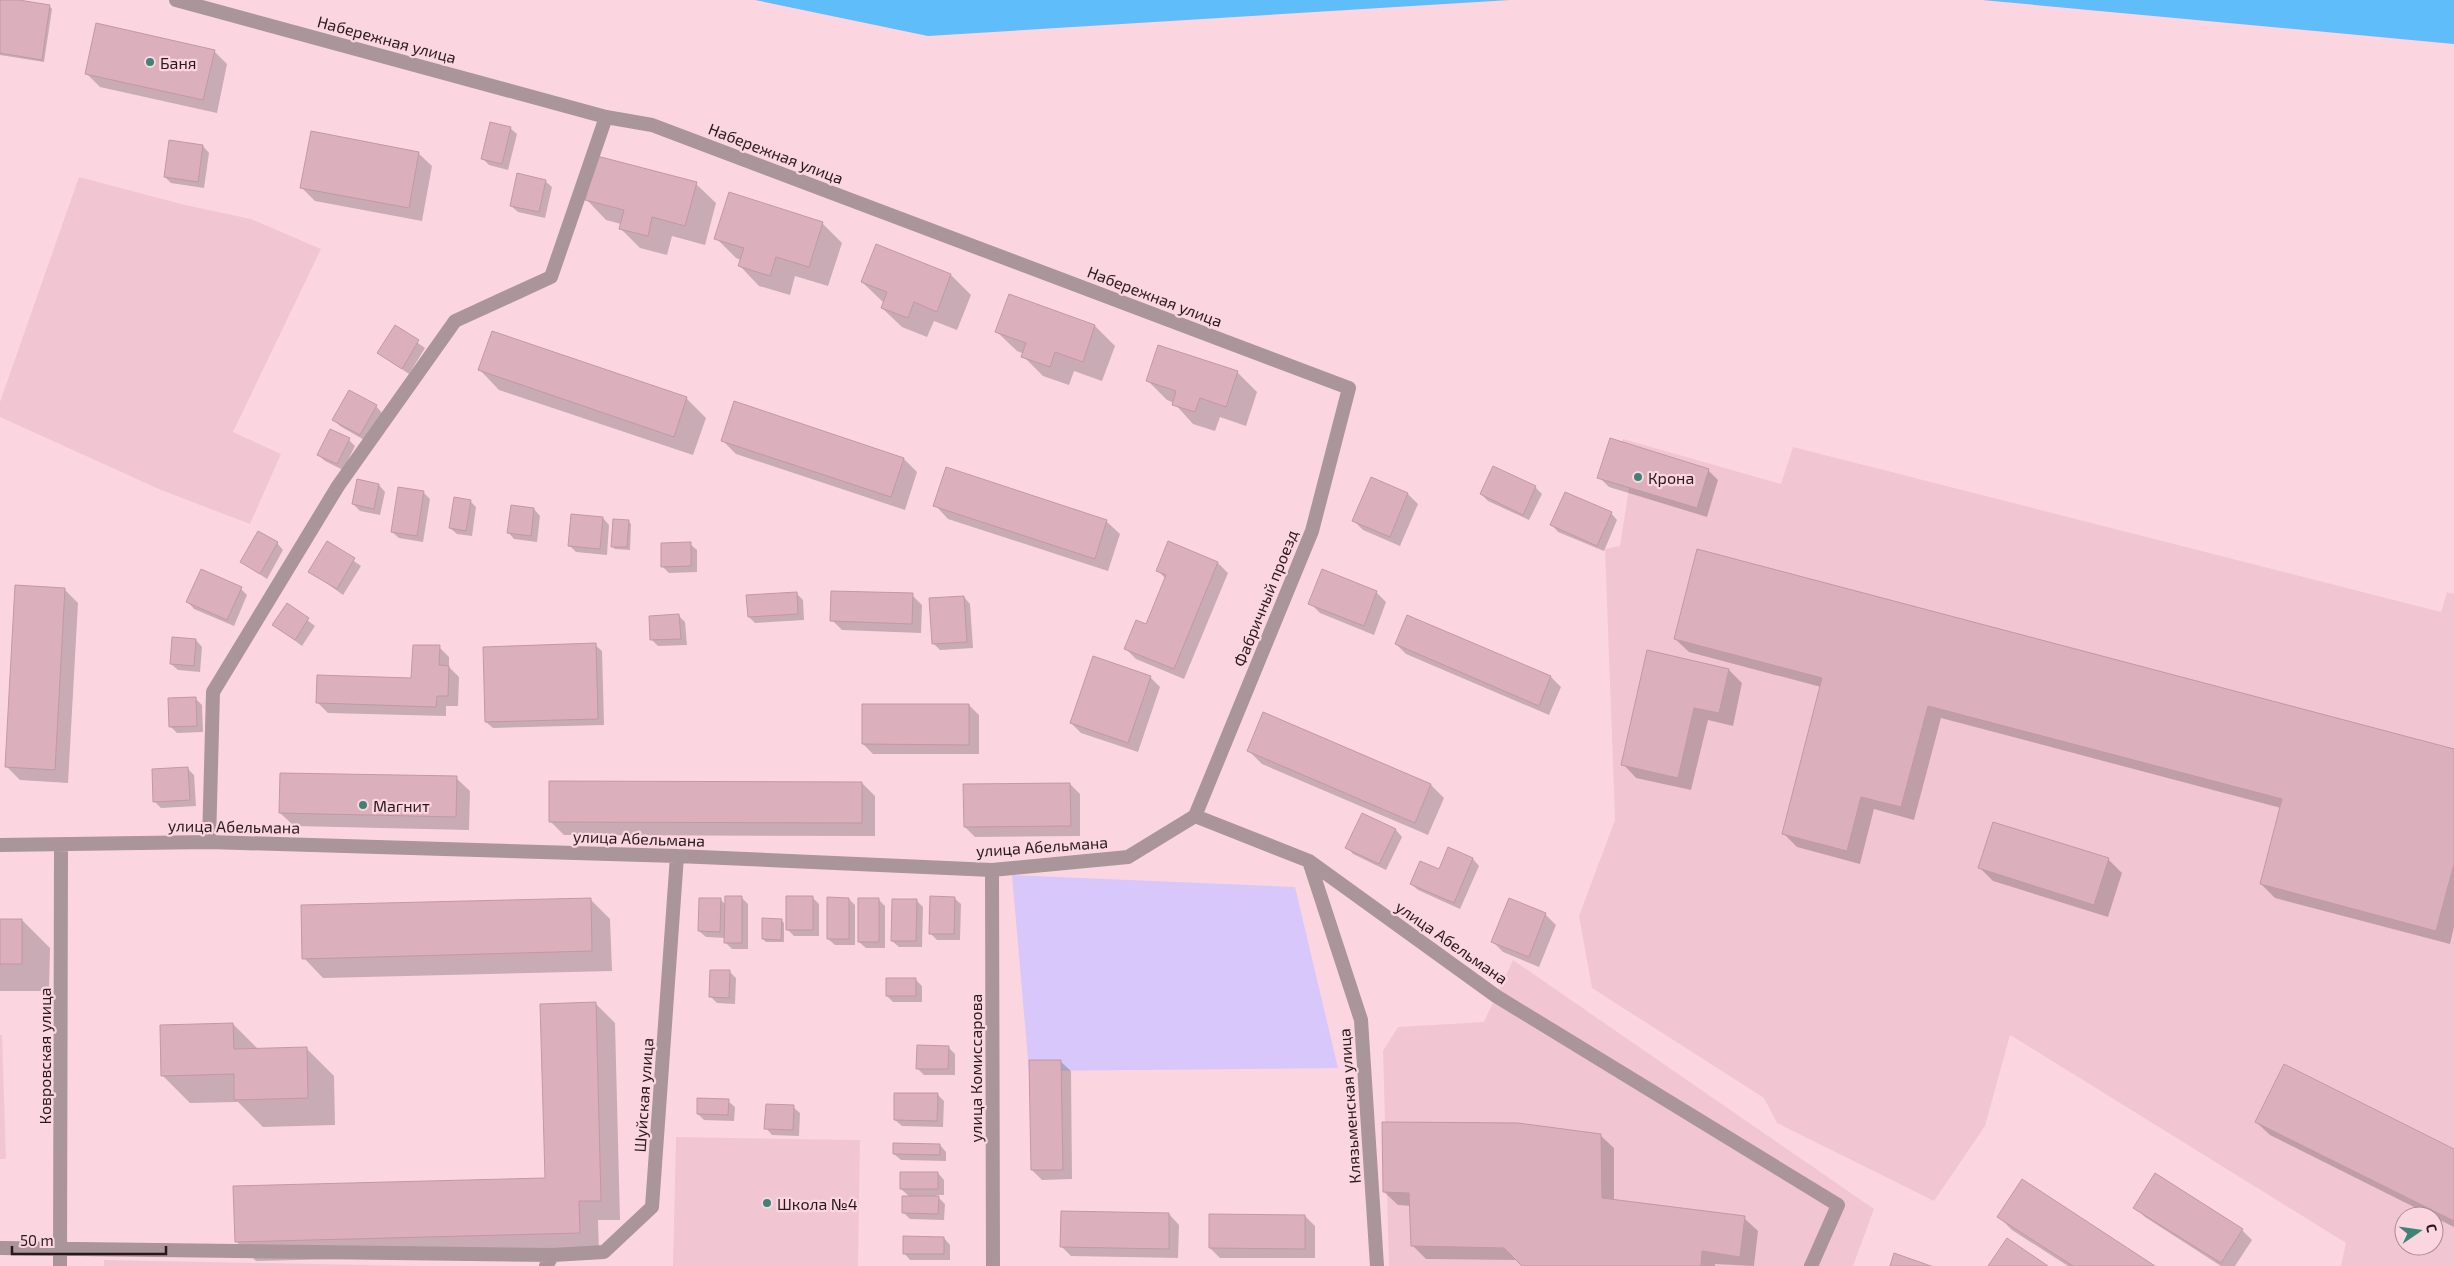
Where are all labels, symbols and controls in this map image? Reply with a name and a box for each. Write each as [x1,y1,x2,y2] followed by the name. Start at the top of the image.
[315,11,458,68] street label: Набережная улица
[160,53,196,72] place label: Баня
[144,56,156,68] marker: Баня
[706,119,846,188] street label: Набережная улица
[1085,262,1225,331] street label: Набережная улица
[1648,468,1694,487] place label: Крона
[1632,471,1644,483] marker: Крона
[1229,527,1301,669] street label: Фабричный проезд
[373,796,430,815] place label: Магнит
[357,799,369,811] marker: Магнит
[168,815,300,838] street label: улица Абельмана
[573,826,705,851] street label: улица Абельмана
[975,832,1109,861] street label: улица Абельмана
[1392,896,1512,989] street label: улица Абельмана
[35,987,55,1125] street label: Ковровская улица
[966,994,986,1142] street label: улица Комиссарова
[1334,1028,1365,1184] street label: Клязьменская улица
[630,1037,657,1153] street label: Шуйская улица
[777,1194,858,1213] place label: Школа №4
[761,1197,773,1209] marker: Школа №4
[2394,1206,2444,1256] north arrow
[2423,1222,2441,1234] text: С
[12,1224,166,1256] scale bar
[20,1231,54,1249] text: 50 m

